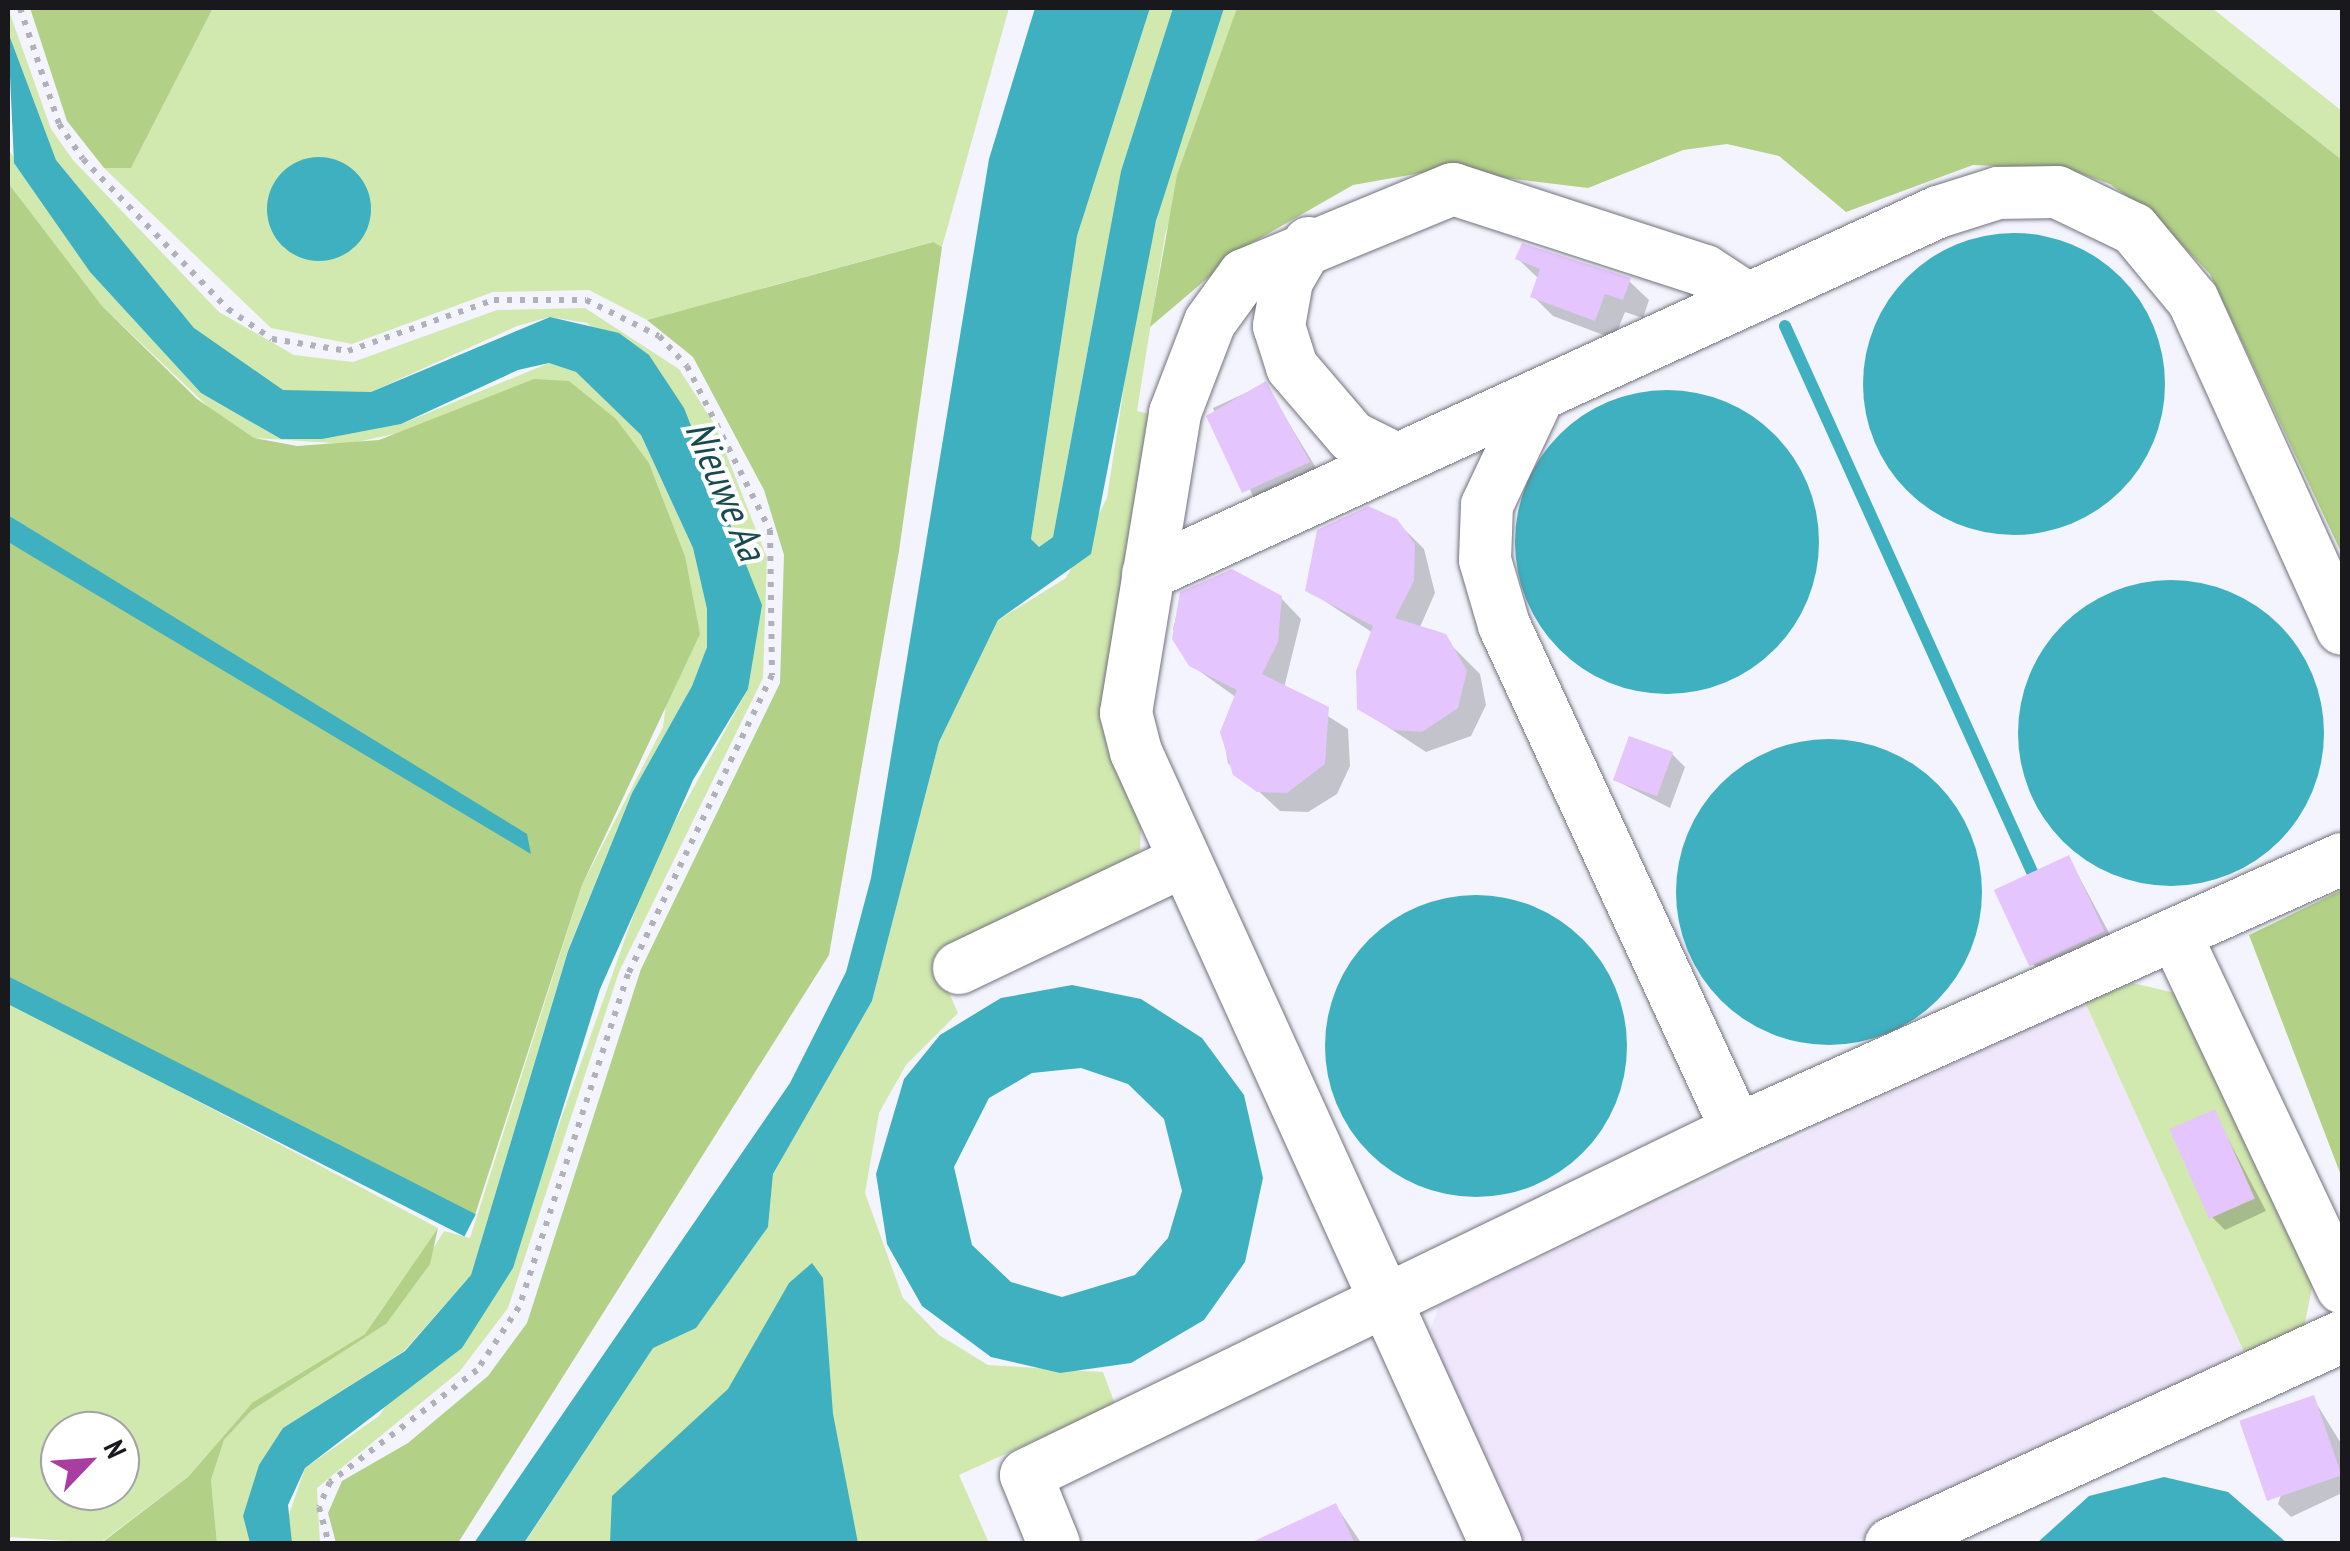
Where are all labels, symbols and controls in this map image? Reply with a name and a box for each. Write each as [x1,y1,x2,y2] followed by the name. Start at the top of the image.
[676,413,778,567] water label: Nieuwe Aa
[40,1411,140,1511] north arrow
[96,1434,136,1464] text: N

